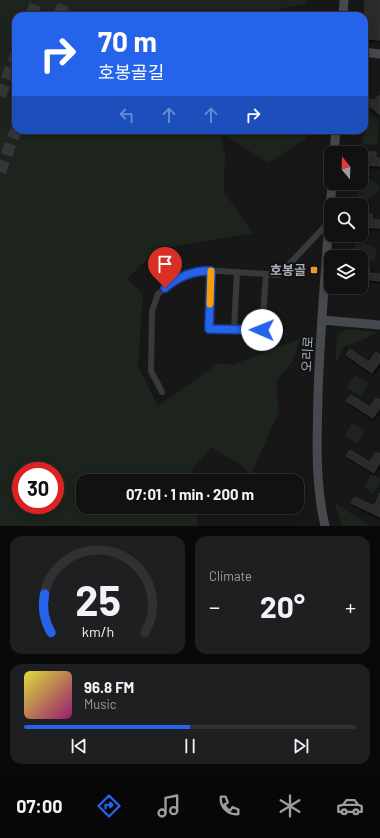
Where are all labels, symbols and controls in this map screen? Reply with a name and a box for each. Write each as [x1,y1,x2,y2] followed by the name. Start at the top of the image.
[98,24,157,58] text: 70 m
[32,28,84,80] icon: right
[98,61,164,83] text: 호봉골길
[116,104,138,126] icon: left
[158,104,180,126] icon: ahead
[200,104,222,126] icon: ahead
[242,104,264,126] icon: right
[324,146,368,190] north arrow
[324,146,368,294] map controls
[324,198,368,242] button: search
[148,247,182,288] pin
[324,250,368,294] button: layers
[154,253,176,275] icon: arrive
[270,262,306,278] place label: 호봉골
[309,265,319,275] marker: 호봉골
[241,309,283,351] position arrow
[298,336,316,372] street label: 오리로
[12,462,64,514] speed limit sign: 30
[126,485,254,503] text: 07:01 · 1 min · 200 m
[209,568,252,584] text: Climate
[75,574,120,624] text: 25
[260,588,305,624] text: 20°
[209,593,220,619] text: −
[345,593,356,619] text: +
[81,623,114,640] text: km/h
[84,678,134,696] text: 96.8 FM
[84,696,117,712] text: Music
[68,735,90,757] icon: previous
[179,735,201,757] icon: pause
[290,735,312,757] icon: next
[95,792,123,820] icon: directions
[155,792,183,820] icon: music
[215,792,243,820] icon: phone
[276,792,304,820] icon: climate
[336,792,364,820] icon: car
[16,795,62,817] text: 07:00

